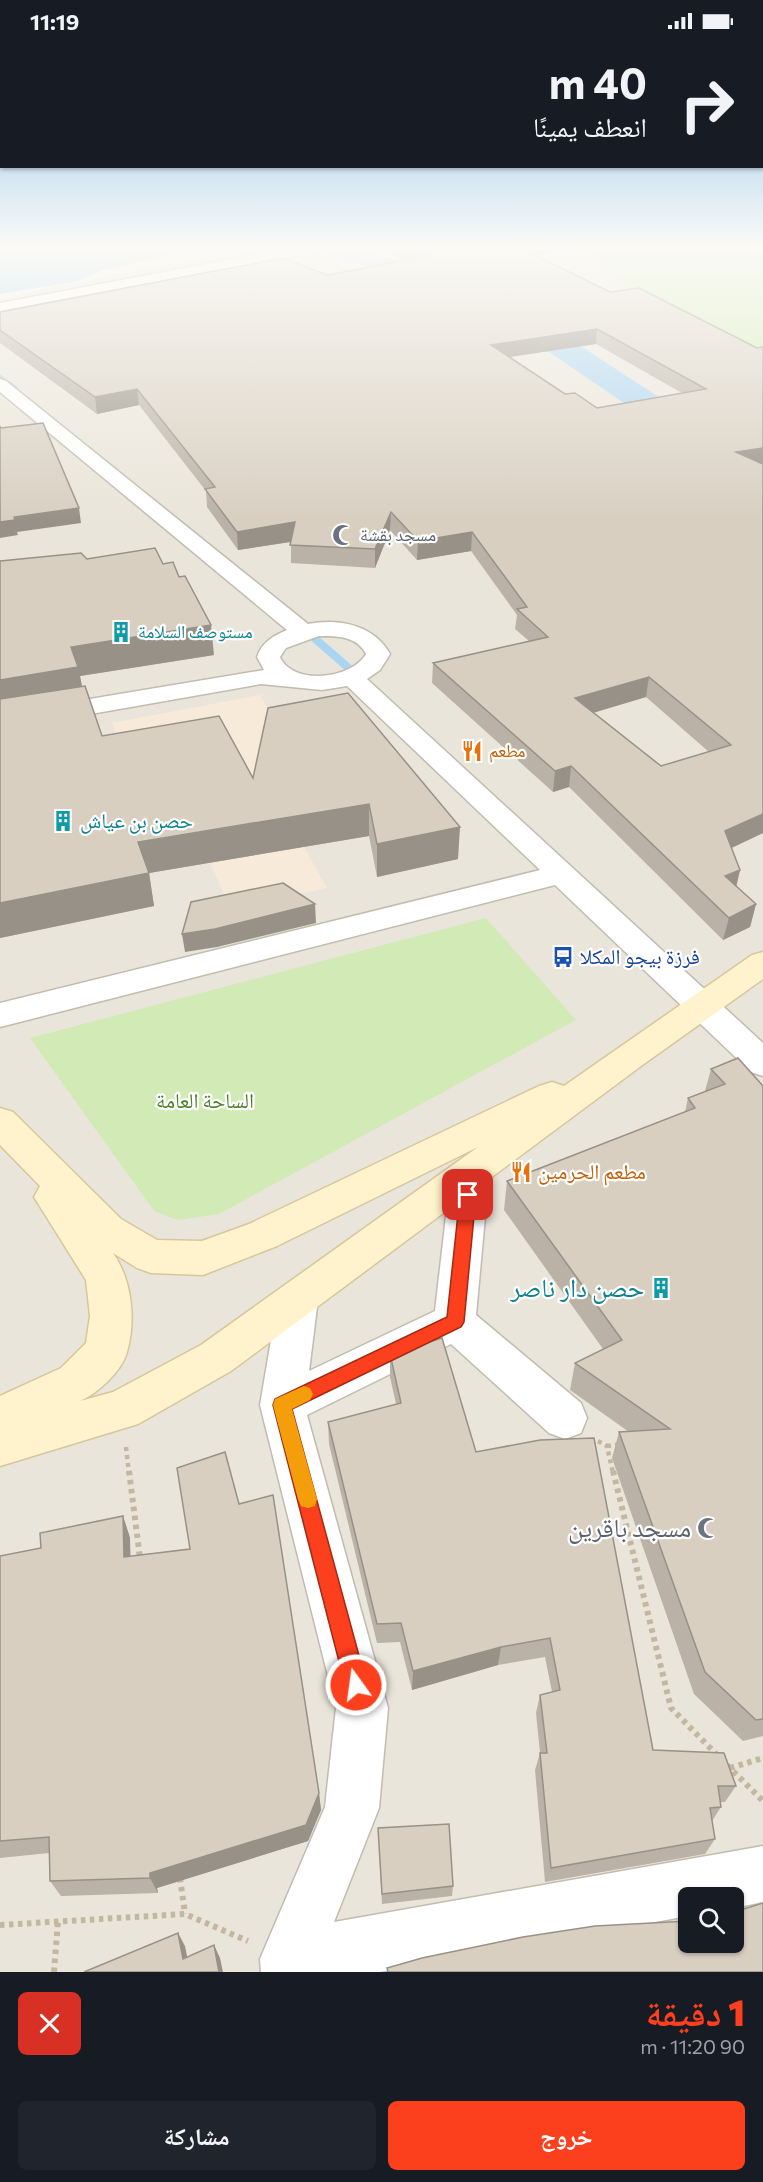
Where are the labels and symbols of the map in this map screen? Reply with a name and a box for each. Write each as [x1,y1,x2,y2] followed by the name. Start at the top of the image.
[331,523,355,547] mosque icon: مسجد بقشة
[360,523,436,546] place label: مسجد بقشة
[109,620,133,644] building icon: مستوصف السلامة
[138,620,253,642] place label: مستوصف السلامة
[460,739,484,763] restaurant icon: مطعم
[489,739,526,763] place label: مطعم
[80,807,193,834] place label: حصن بن عياش
[51,809,75,833] building icon: حصن بن عياش
[580,943,700,969] place label: فرزة بيجو المكلا
[551,945,575,969] bus stop icon: فرزة بيجو المكلا
[156,1087,254,1112] park label: الساحة العامة
[538,1158,646,1186] place label: مطعم الحرمين
[509,1160,533,1184] restaurant icon: مطعم الحرمين
[442,1169,493,1220] pin
[509,1271,644,1304] place label: حصن دار ناصر
[649,1276,673,1300] building icon: حصن دار ناصر
[568,1511,691,1544] place label: مسجد باقرين
[696,1516,720,1540] mosque icon: مسجد باقرين
[324,1653,388,1717] position arrow

